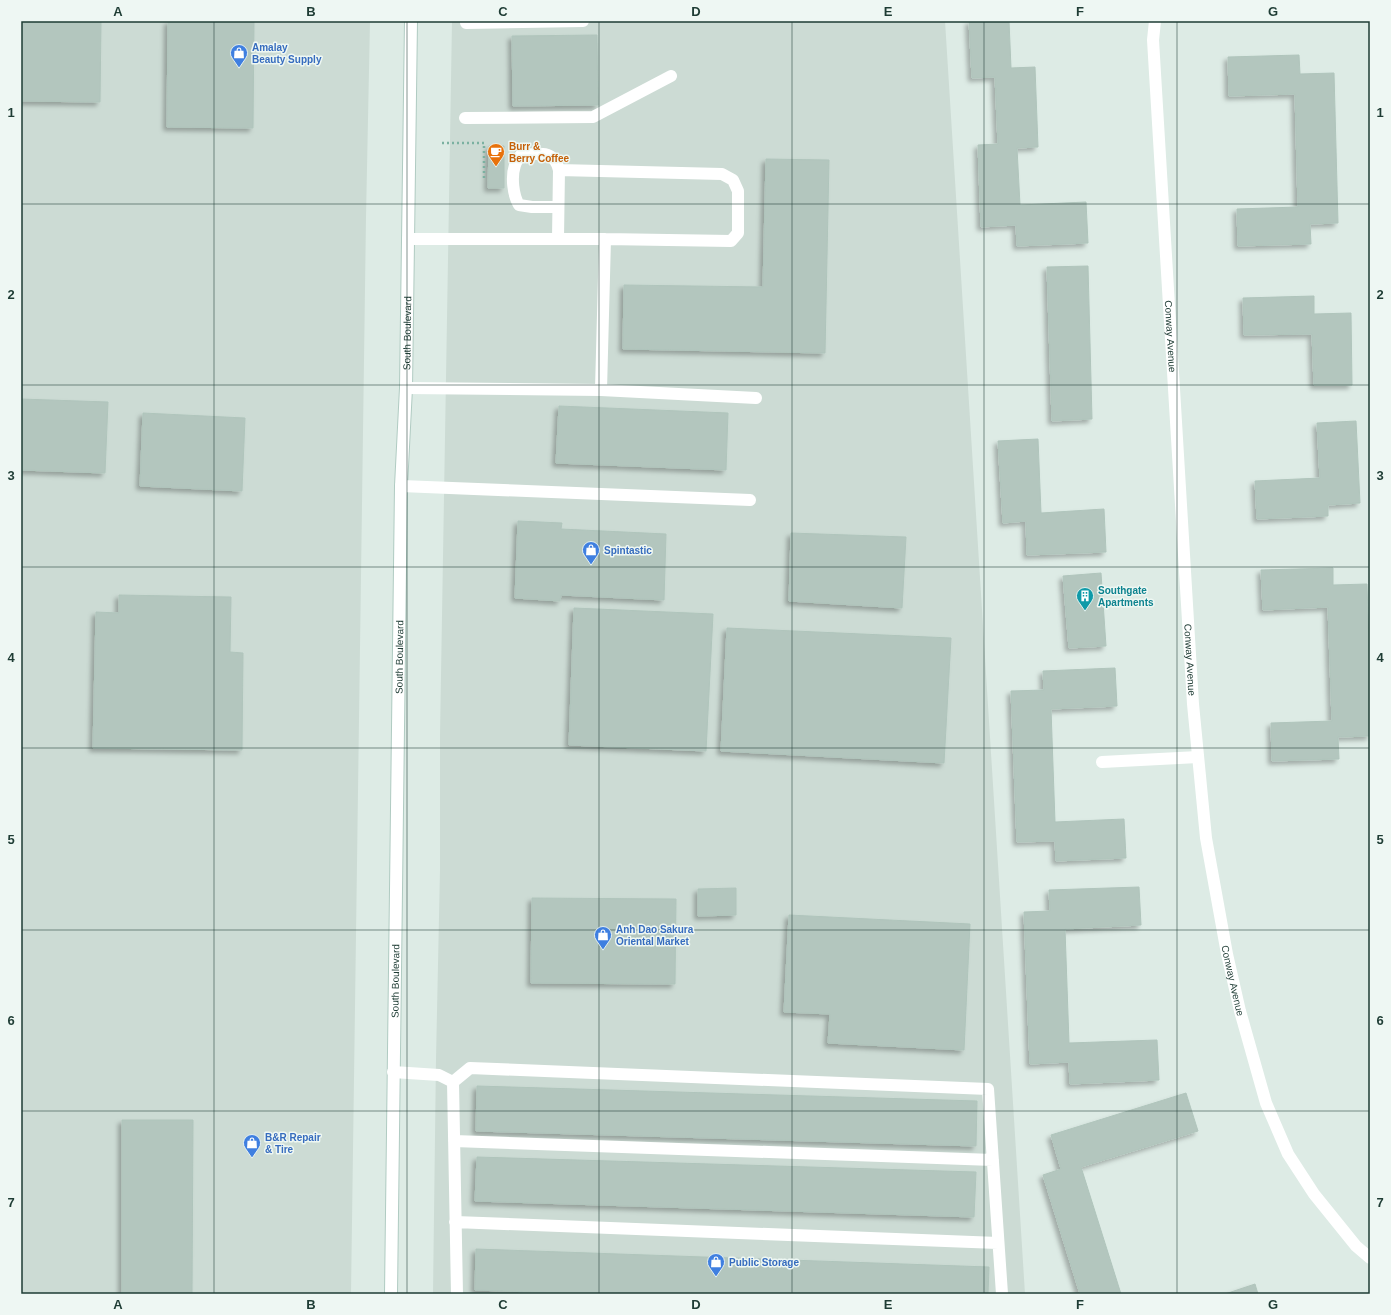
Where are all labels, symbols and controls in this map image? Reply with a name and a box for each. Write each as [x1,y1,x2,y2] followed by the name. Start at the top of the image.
[113,4,123,19] text: A
[306,4,316,19] text: B
[498,4,508,19] text: C
[691,4,701,19] text: D
[884,4,893,19] text: E
[1076,4,1084,19] text: F
[1268,4,1278,19] text: G
[252,42,322,65] place label: Amalay Beauty Supply
[229,43,249,68] shop icon: Amalay Beauty Supply
[7,105,15,120] text: 1
[1376,105,1384,120] text: 1
[509,141,569,164] place label: Burr & Berry Coffee
[486,142,506,167] cafe icon: Burr & Berry Coffee
[7,287,15,302] text: 2
[1376,287,1384,302] text: 2
[401,296,413,370] street label: South Boulevard
[1163,300,1178,373] street label: Conway Avenue
[7,468,15,483] text: 3
[1376,468,1384,483] text: 3
[581,540,601,565] shop icon: Spintastic
[604,545,652,556] place label: Spintastic
[1098,585,1154,608] place label: Southgate Apartments
[1075,586,1095,611] building icon: Southgate Apartments
[393,620,405,694] street label: South Boulevard
[1182,623,1198,697] street label: Conway Avenue
[7,650,15,665] text: 4
[1376,650,1384,665] text: 4
[7,832,15,847] text: 5
[1376,832,1384,847] text: 5
[616,924,694,947] place label: Anh Dao Sakura Oriental Market
[593,925,613,950] shop icon: Anh Dao Sakura Oriental Market
[389,944,401,1018] street label: South Boulevard
[1220,944,1246,1018] street label: Conway Avenue
[7,1013,15,1028] text: 6
[1376,1013,1384,1028] text: 6
[265,1132,321,1155] place label: B&R Repair & Tire
[242,1133,262,1158] shop icon: B&R Repair & Tire
[7,1195,15,1210] text: 7
[1376,1195,1384,1210] text: 7
[706,1252,726,1277] shop icon: Public Storage
[729,1257,799,1268] place label: Public Storage
[113,1297,123,1312] text: A
[306,1297,316,1312] text: B
[498,1297,508,1312] text: C
[691,1297,701,1312] text: D
[884,1297,893,1312] text: E
[1076,1297,1084,1312] text: F
[1268,1297,1278,1312] text: G

